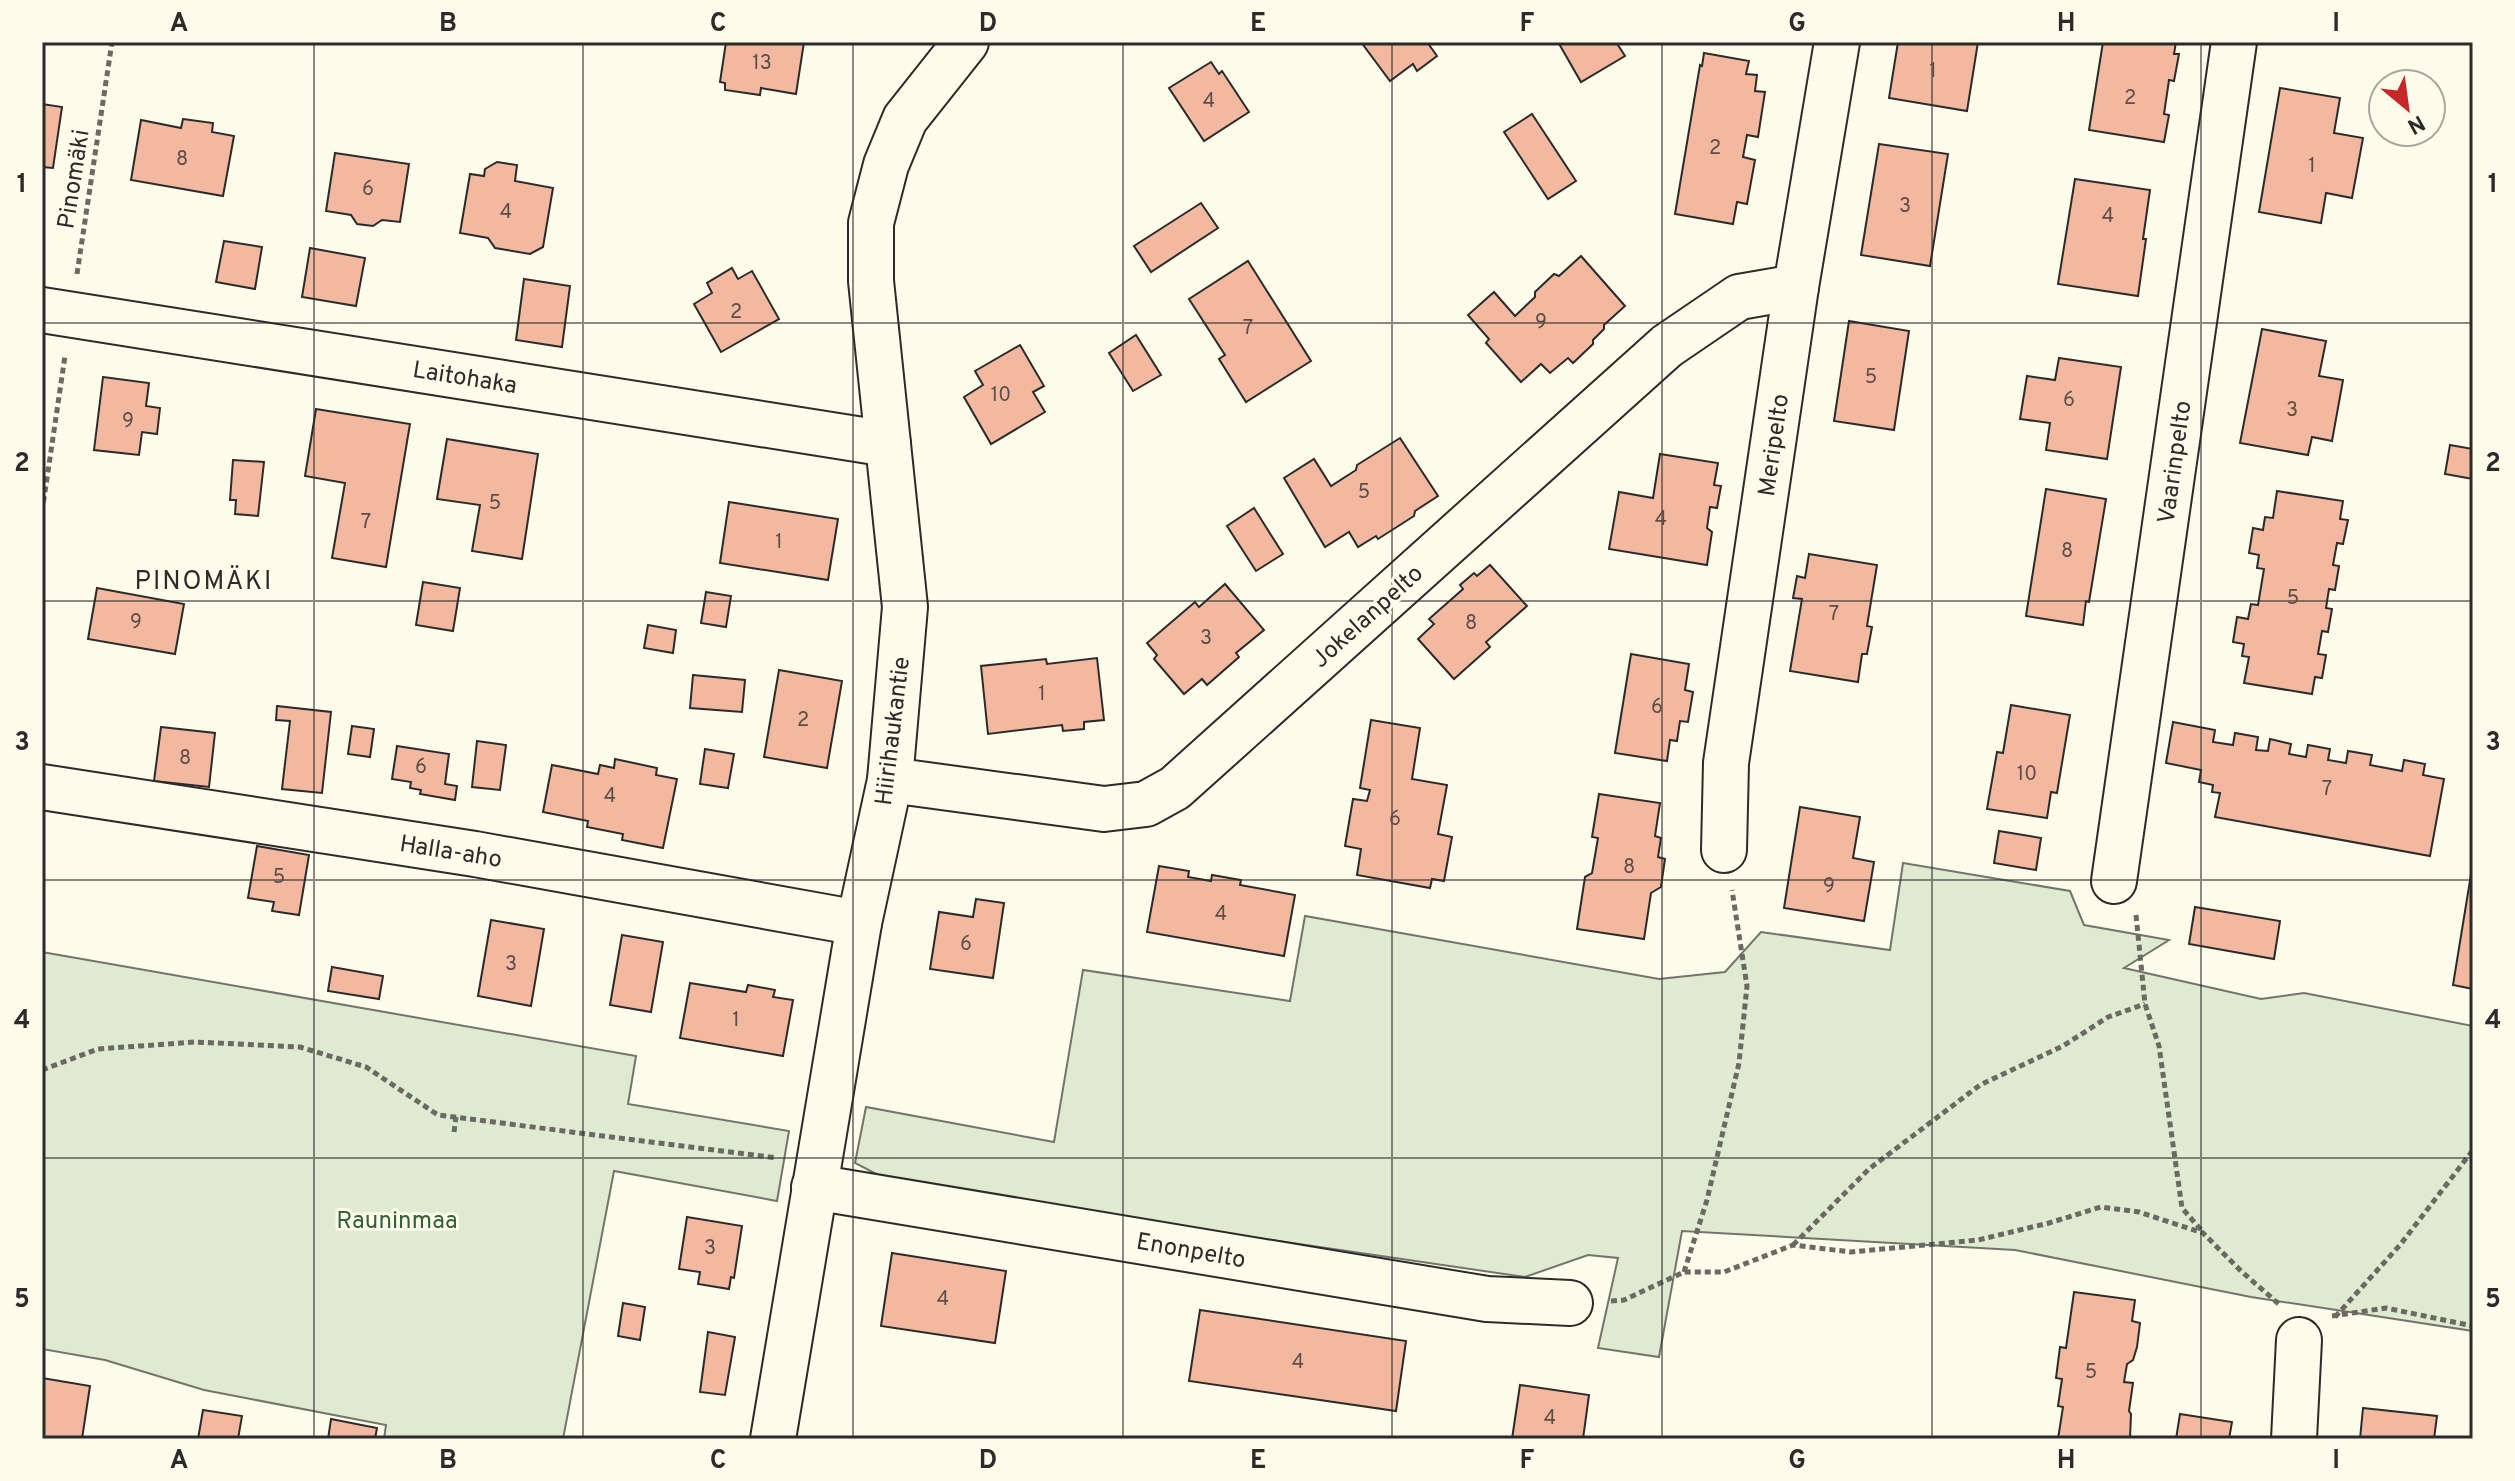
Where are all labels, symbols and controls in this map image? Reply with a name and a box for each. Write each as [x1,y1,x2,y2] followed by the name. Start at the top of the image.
[170,8,188,41] text: A
[439,8,457,41] text: B
[710,8,726,41] text: C
[979,8,997,41] text: D
[1250,8,1266,41] text: E
[1520,8,1535,41] text: F
[1788,8,1806,41] text: G
[2057,8,2075,41] text: H
[2332,8,2340,41] text: I
[752,51,772,77] house number: 13
[1929,59,1937,85] house number: 1
[2367,68,2447,148] north arrow
[2124,86,2136,112] house number: 2
[1203,89,1215,115] house number: 4
[2402,108,2429,139] text: N
[52,128,98,231] street label: Pinomäki
[1709,136,1721,162] house number: 2
[176,147,188,173] house number: 8
[2308,154,2316,180] house number: 1
[17,169,27,202] text: 1
[2488,169,2498,202] text: 1
[362,177,374,203] house number: 6
[1899,194,1911,220] house number: 3
[500,200,512,226] house number: 4
[2102,204,2114,230] house number: 4
[730,300,742,326] house number: 2
[1535,310,1547,336] house number: 9
[1243,316,1253,342] house number: 7
[410,356,519,402] street label: Laitohaka
[1865,365,1877,391] house number: 5
[991,383,1011,409] house number: 10
[2063,388,2075,414] house number: 6
[1753,392,1797,498] street label: Meripelto
[2286,398,2298,424] house number: 3
[2152,399,2199,526] street label: Vaarinpelto
[122,409,134,435] house number: 9
[14,448,30,481] text: 2
[2485,448,2501,481] text: 2
[1358,480,1370,506] house number: 5
[489,491,501,517] house number: 5
[1655,507,1667,533] house number: 4
[361,510,371,536] house number: 7
[775,530,783,556] house number: 1
[2061,539,2073,565] house number: 8
[1306,560,1430,675] street label: Jokelanpelto
[135,565,273,599] district label: PINOMÄKI
[2287,586,2299,612] house number: 5
[1829,602,1839,628] house number: 7
[130,610,142,636] house number: 9
[1465,611,1477,637] house number: 8
[1200,626,1212,652] house number: 3
[870,655,918,807] street label: Hiirihaukantie
[1038,682,1046,708] house number: 1
[1651,695,1663,721] house number: 6
[797,708,809,734] house number: 2
[14,727,30,760] text: 3
[2485,727,2501,760] text: 3
[179,746,191,772] house number: 8
[415,755,427,781] house number: 6
[2017,762,2037,788] house number: 10
[2322,777,2332,803] house number: 7
[604,784,616,810] house number: 4
[1389,807,1401,833] house number: 6
[397,830,504,876] street label: Halla-aho
[1623,855,1635,881] house number: 8
[273,865,285,891] house number: 5
[1823,874,1835,900] house number: 9
[1215,902,1227,928] house number: 4
[960,932,972,958] house number: 6
[505,952,517,978] house number: 3
[14,1005,30,1038] text: 4
[2485,1005,2501,1038] text: 4
[732,1008,740,1034] house number: 1
[336,1207,458,1237] park label: Rauninmaa
[1134,1228,1248,1276] street label: Enonpelto
[704,1236,716,1262] house number: 3
[14,1284,30,1317] text: 5
[2485,1284,2501,1317] text: 5
[937,1287,949,1313] house number: 4
[1292,1350,1304,1376] house number: 4
[2085,1360,2097,1386] house number: 5
[1544,1406,1556,1432] house number: 4
[170,1445,188,1478] text: A
[439,1445,457,1478] text: B
[710,1445,726,1478] text: C
[979,1445,997,1478] text: D
[1250,1445,1266,1478] text: E
[1520,1445,1535,1478] text: F
[1788,1445,1806,1478] text: G
[2057,1445,2075,1478] text: H
[2332,1445,2340,1478] text: I

